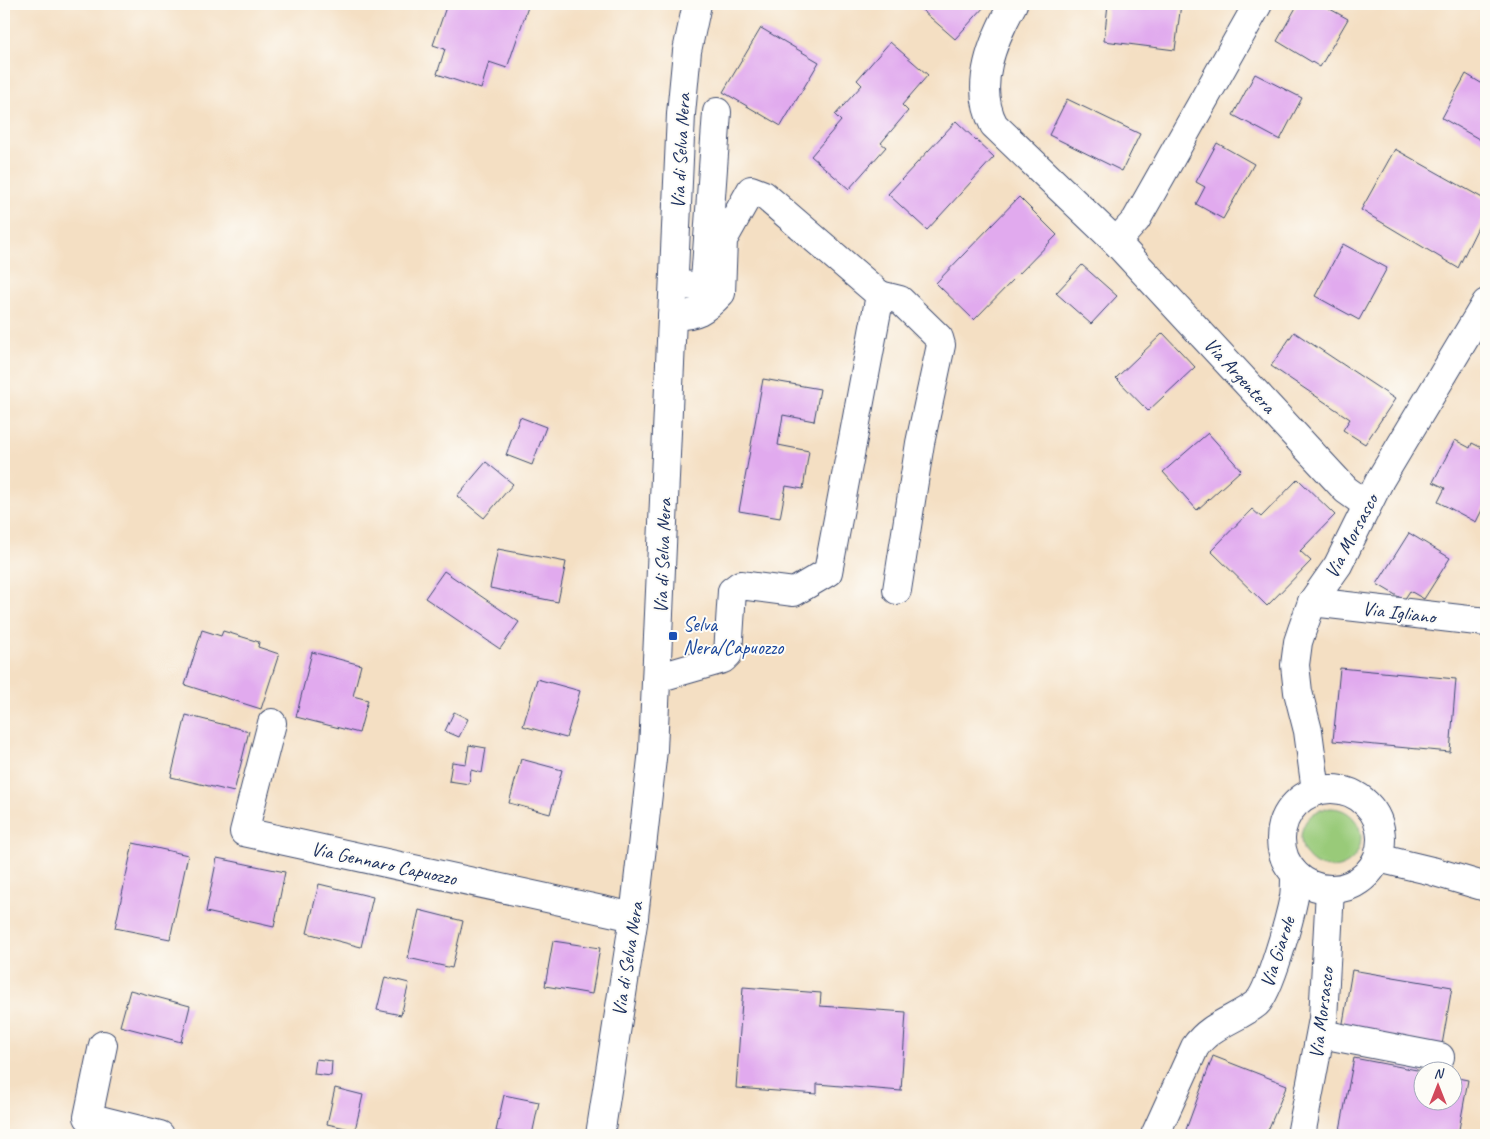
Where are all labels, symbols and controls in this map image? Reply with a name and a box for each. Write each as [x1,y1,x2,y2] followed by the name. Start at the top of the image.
[665,92,696,209] street label: Via di Selva Nera
[1198,332,1282,420] street label: Via Argentera
[1319,488,1385,583] street label: Via Morsasco
[648,497,677,614] street label: Via di Selva Nera
[1361,596,1439,630] street label: Via Igliano
[683,612,784,660] place label: Selva Nera/Capuozzo
[667,630,679,642] marker: Selva Nera/Capuozzo
[309,836,460,891] street label: Via Gennaro Capuozzo
[606,899,649,1018] street label: Via di Selva Nera
[1254,912,1301,991] street label: Via Giarole
[1304,964,1340,1060] street label: Via Morsasco
[1412,1062,1462,1112] north arrow
[1434,1065,1445,1082] text: N

